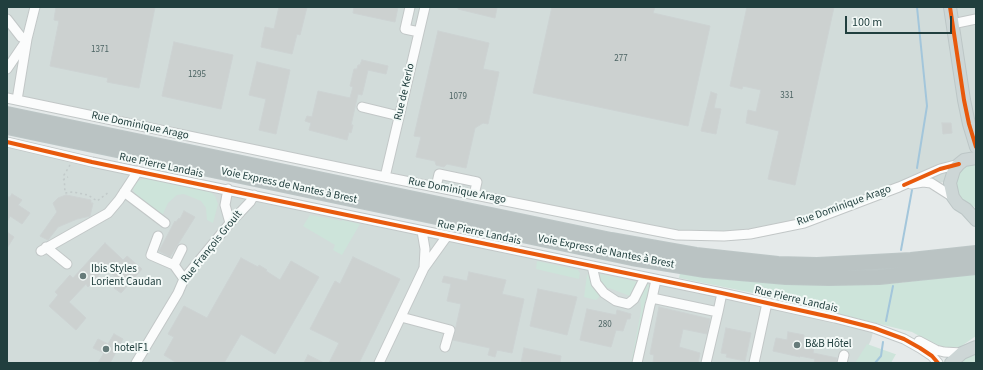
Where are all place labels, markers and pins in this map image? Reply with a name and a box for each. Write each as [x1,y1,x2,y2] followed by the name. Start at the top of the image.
[91,263,162,289] place label: Ibis Styles Lorient Caudan
[78,271,88,281] marker: Ibis Styles Lorient Caudan
[805,338,852,352] place label: B&B Hôtel
[792,340,802,350] marker: B&B Hôtel
[114,342,148,356] place label: hotelF1
[101,344,111,354] marker: hotelF1

